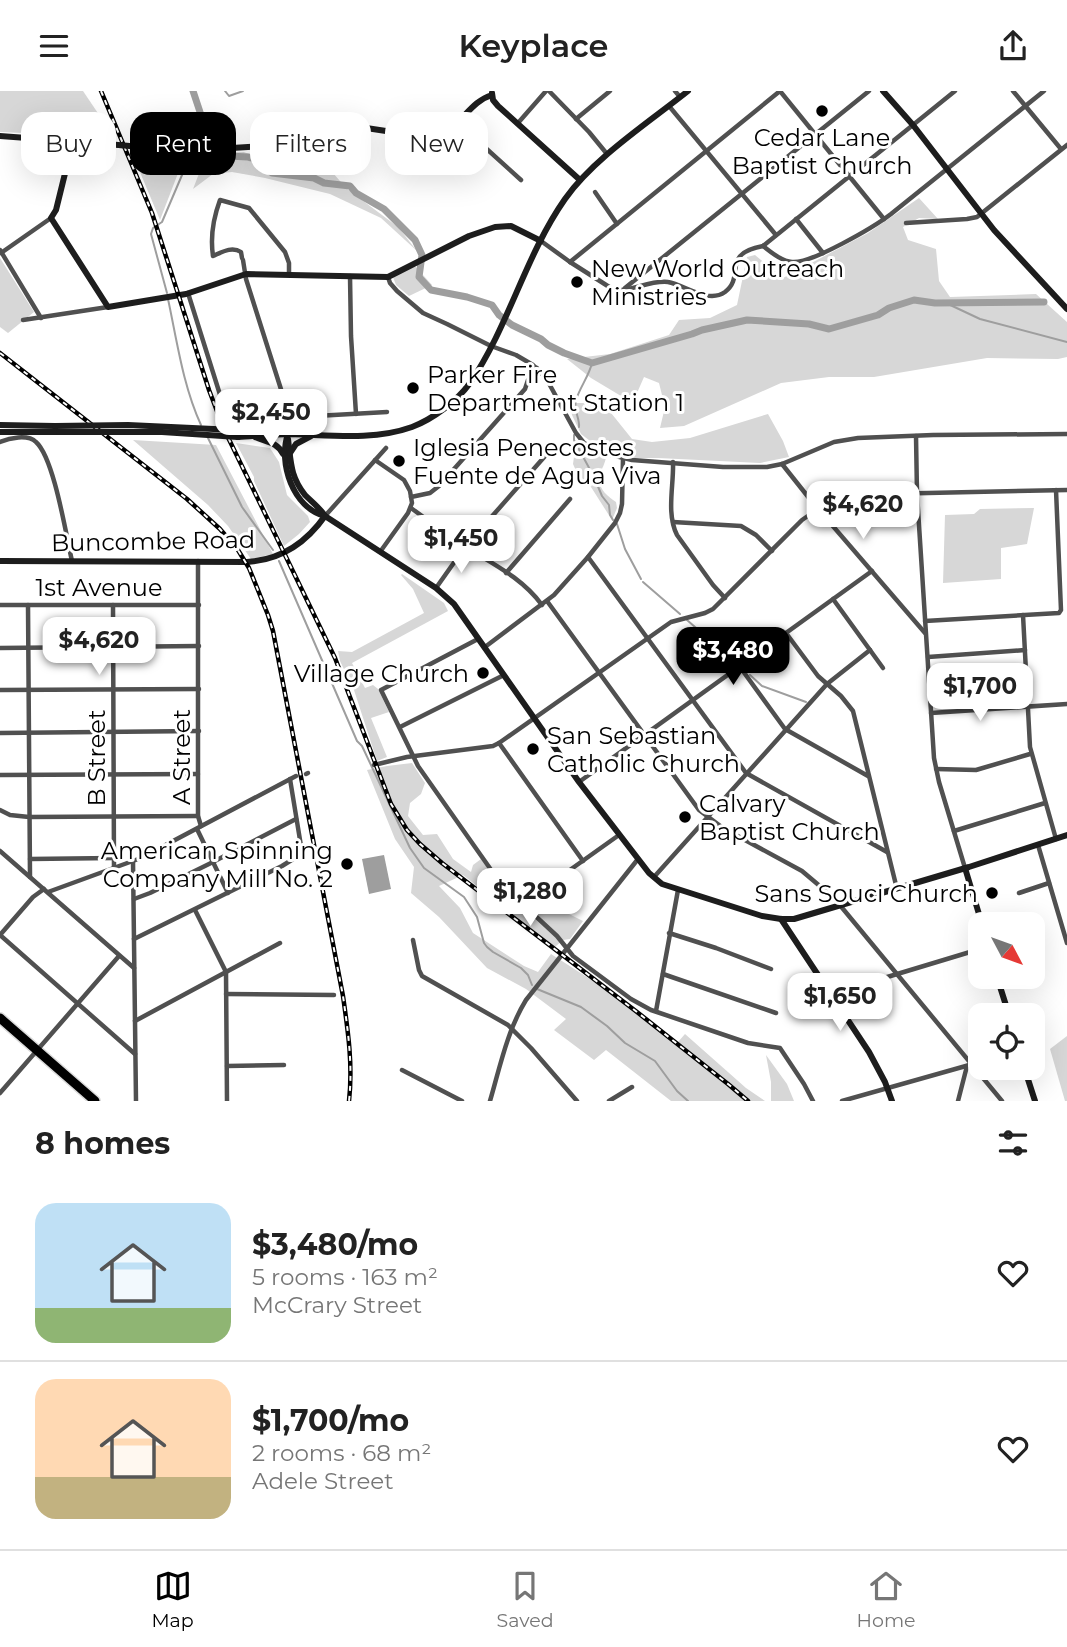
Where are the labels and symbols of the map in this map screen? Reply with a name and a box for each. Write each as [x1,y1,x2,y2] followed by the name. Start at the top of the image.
[814,103,830,119] marker: Cedar Lane Baptist Church
[732,123,912,180] place label: Cedar Lane Baptist Church
[591,254,844,311] place label: New World Outreach Ministries
[569,274,585,290] marker: New World Outreach Ministries
[427,360,684,417] place label: Parker Fire Department Station 1
[405,380,421,396] marker: Parker Fire Department Station 1
[214,389,328,449] pin: $2,450
[413,433,661,490] place label: Iglesia Penecostes Fuente de Agua Viva
[391,453,407,469] marker: Iglesia Penecostes Fuente de Agua Viva
[806,482,920,541] pin: $4,620
[404,515,518,575] pin: $1,450
[51,525,255,557] street label: Buncombe Road
[36,573,162,602] street label: 1st Avenue
[42,617,156,677] pin: $4,620
[676,627,790,687] pin: $3,480
[294,659,469,688] place label: Village Church
[923,663,1037,723] pin: $1,700
[475,665,491,681] marker: Village Church
[82,709,111,806] street label: B Street
[167,709,196,805] street label: A Street
[547,721,740,778] place label: San Sebastian Catholic Church
[525,741,541,757] marker: San Sebastian Catholic Church
[699,789,880,846] place label: Calvary Baptist Church
[677,809,693,825] marker: Calvary Baptist Church
[101,836,333,893] place label: American Spinning Company Mill No. 2
[339,856,355,872] marker: American Spinning Company Mill No. 2
[473,869,587,928] pin: $1,280
[755,879,978,908] place label: Sans Souci Church
[984,885,1000,901] marker: Sans Souci Church
[968,912,1045,989] north arrow
[783,974,897,1033] pin: $1,650

